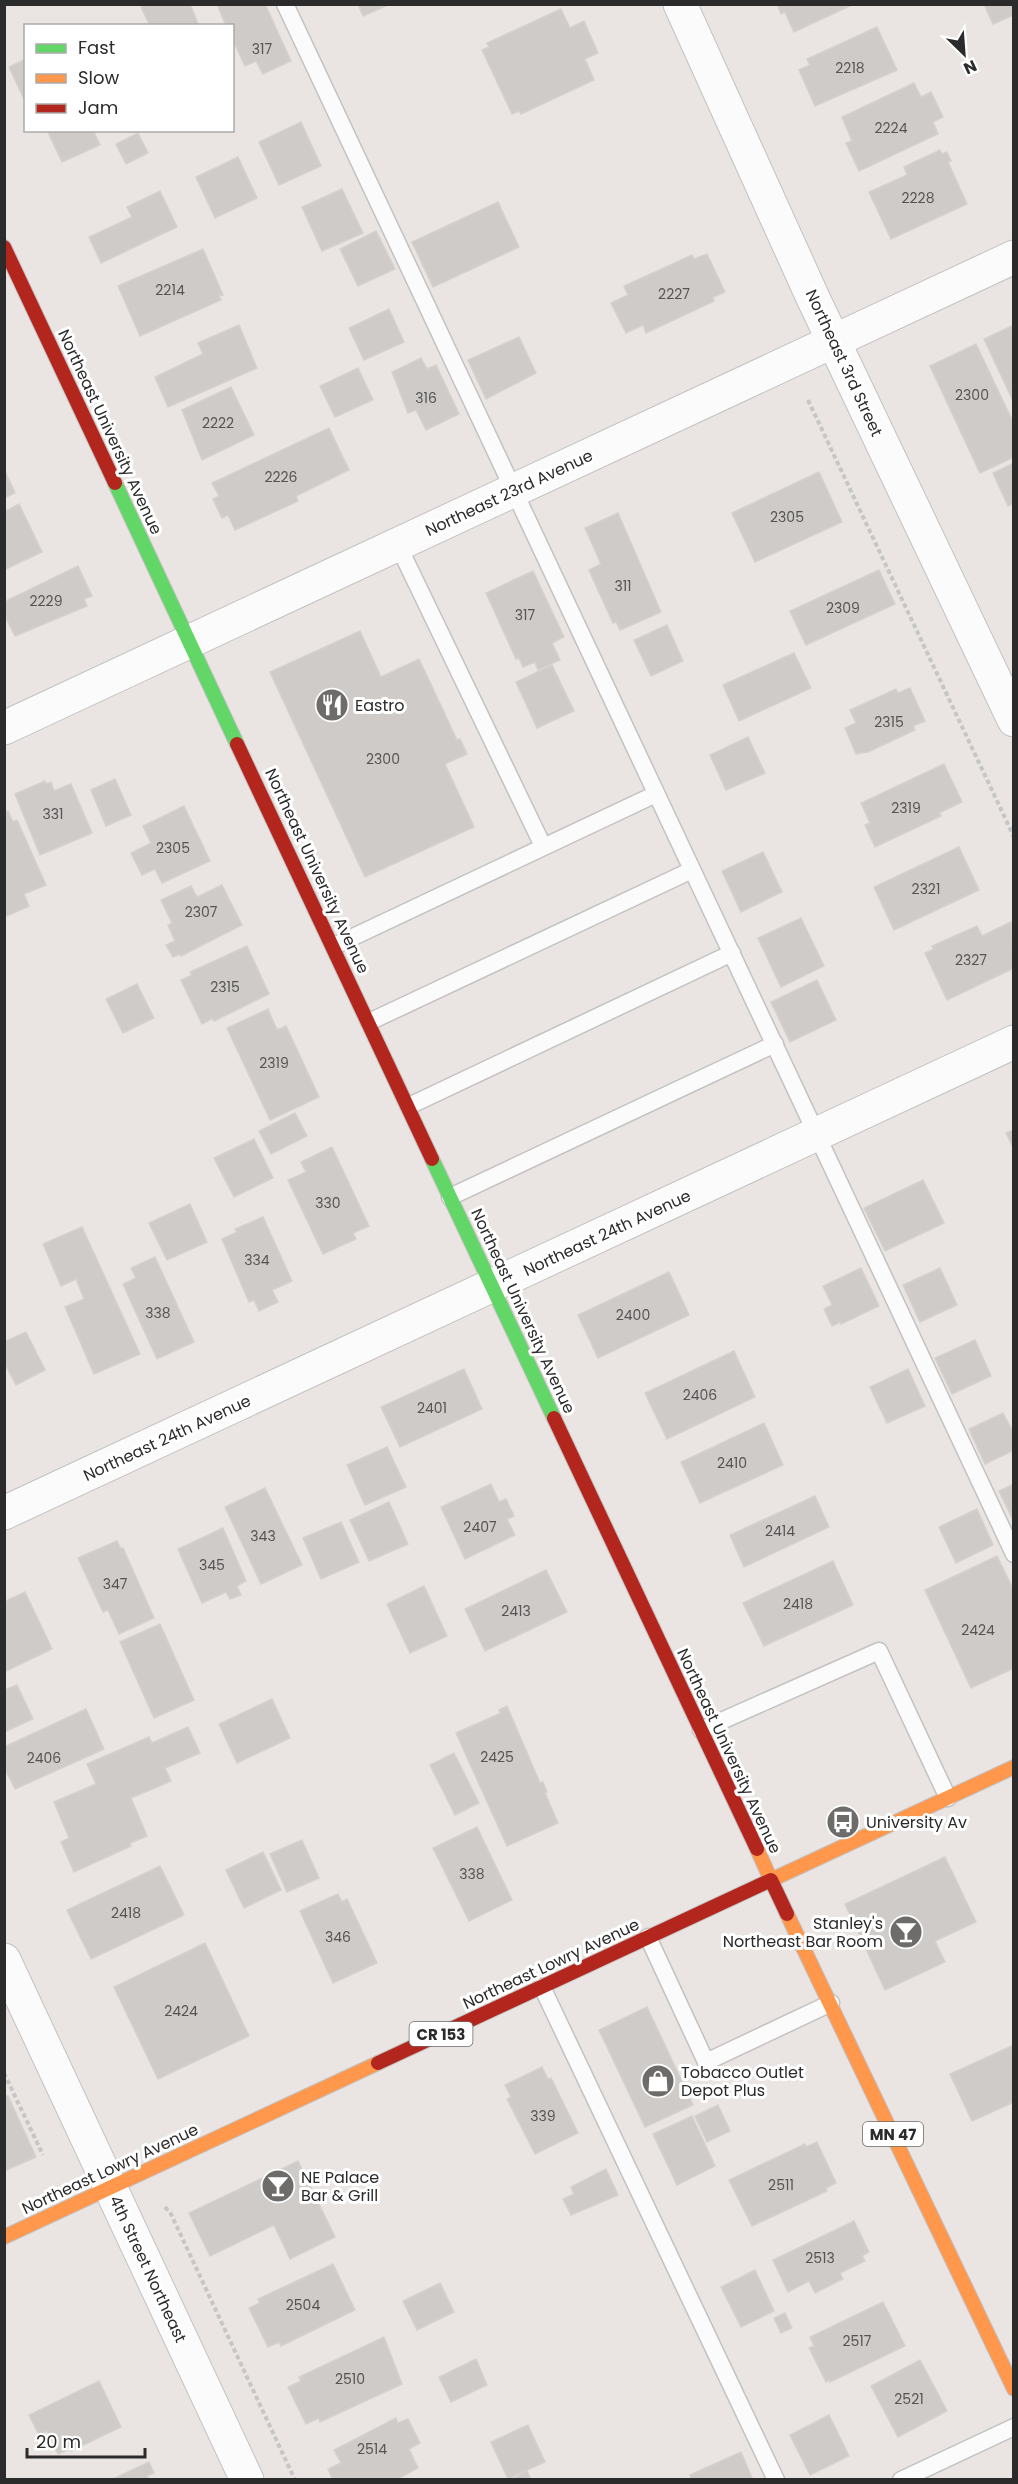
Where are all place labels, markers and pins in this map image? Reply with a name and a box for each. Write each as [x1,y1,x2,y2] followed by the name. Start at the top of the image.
[314,687,350,723] restaurant icon: Eastro
[355,694,404,717] place label: Eastro
[825,1804,861,1840] bus stop icon: University Av
[866,1811,967,1834] place label: University Av
[723,1912,883,1953] place label: Stanley's Northeast Bar Room
[888,1914,924,1950] bar icon: Stanley's Northeast Bar Room
[681,2061,804,2102] place label: Tobacco Outlet Depot Plus
[640,2063,676,2099] shop icon: Tobacco Outlet Depot Plus
[301,2166,379,2207] place label: NE Palace Bar & Grill
[260,2168,296,2204] bar icon: NE Palace Bar & Grill

